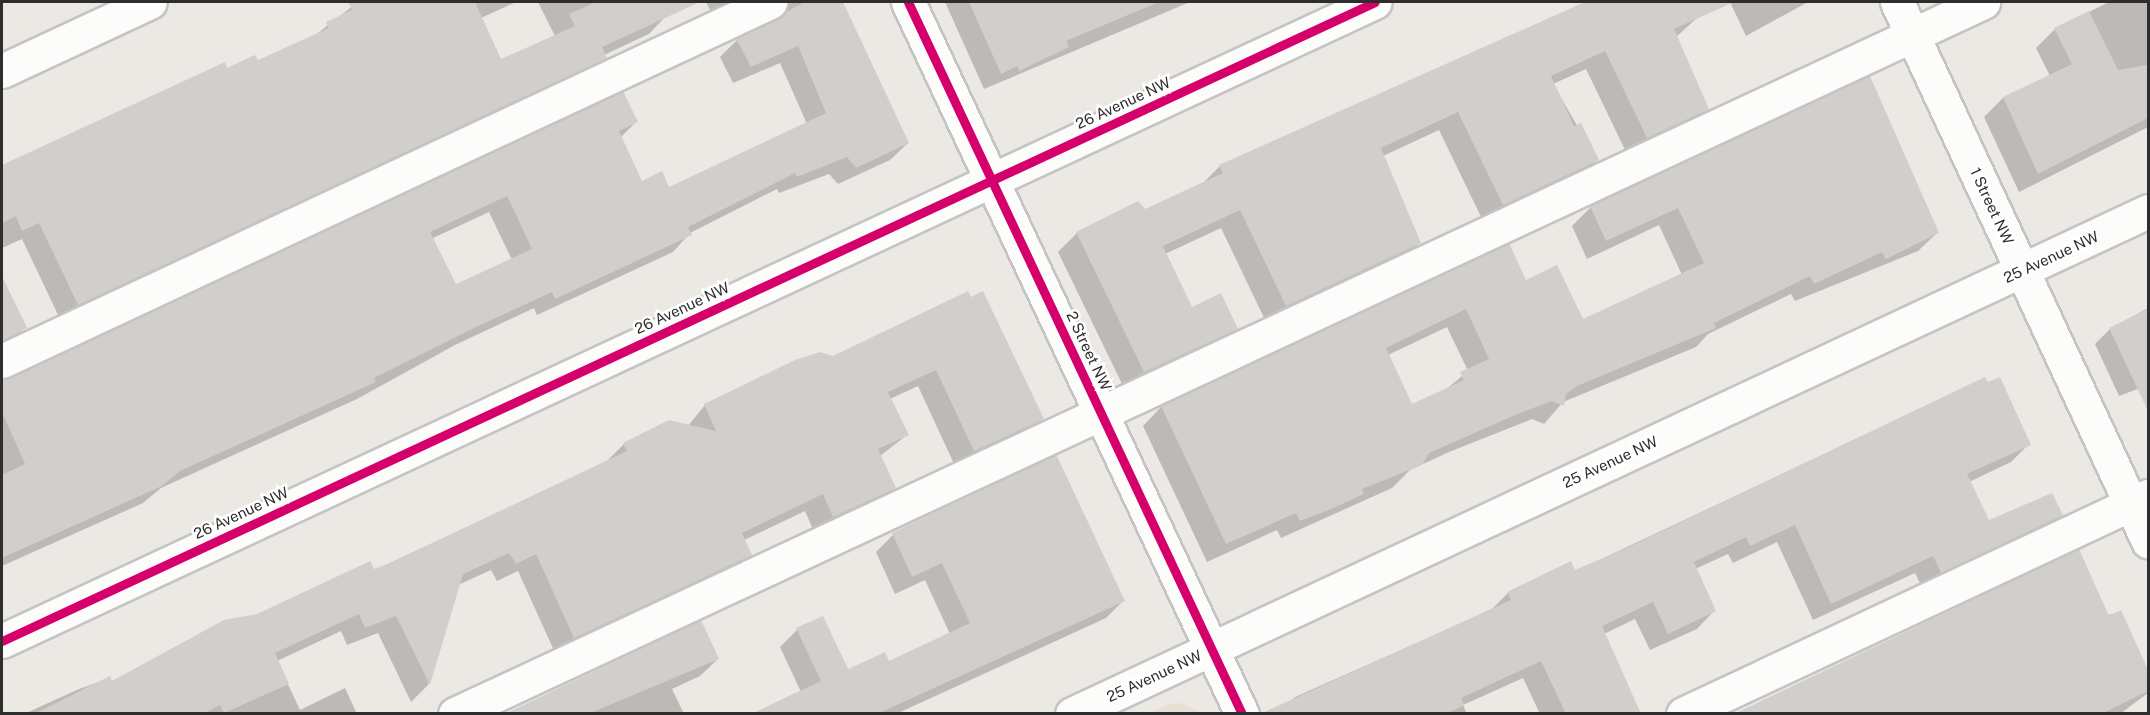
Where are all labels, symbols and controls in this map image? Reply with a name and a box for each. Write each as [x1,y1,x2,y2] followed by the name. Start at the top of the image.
[1073,73,1173,133] street label: 26 Avenue NW
[1966,165,2018,247] street label: 1 Street NW
[2001,227,2101,287] street label: 25 Avenue NW
[632,278,732,338] street label: 26 Avenue NW
[1063,308,1115,394] street label: 2 Street NW
[1560,432,1660,492] street label: 25 Avenue NW
[191,483,291,543] street label: 26 Avenue NW
[1104,646,1204,706] street label: 25 Avenue NW

